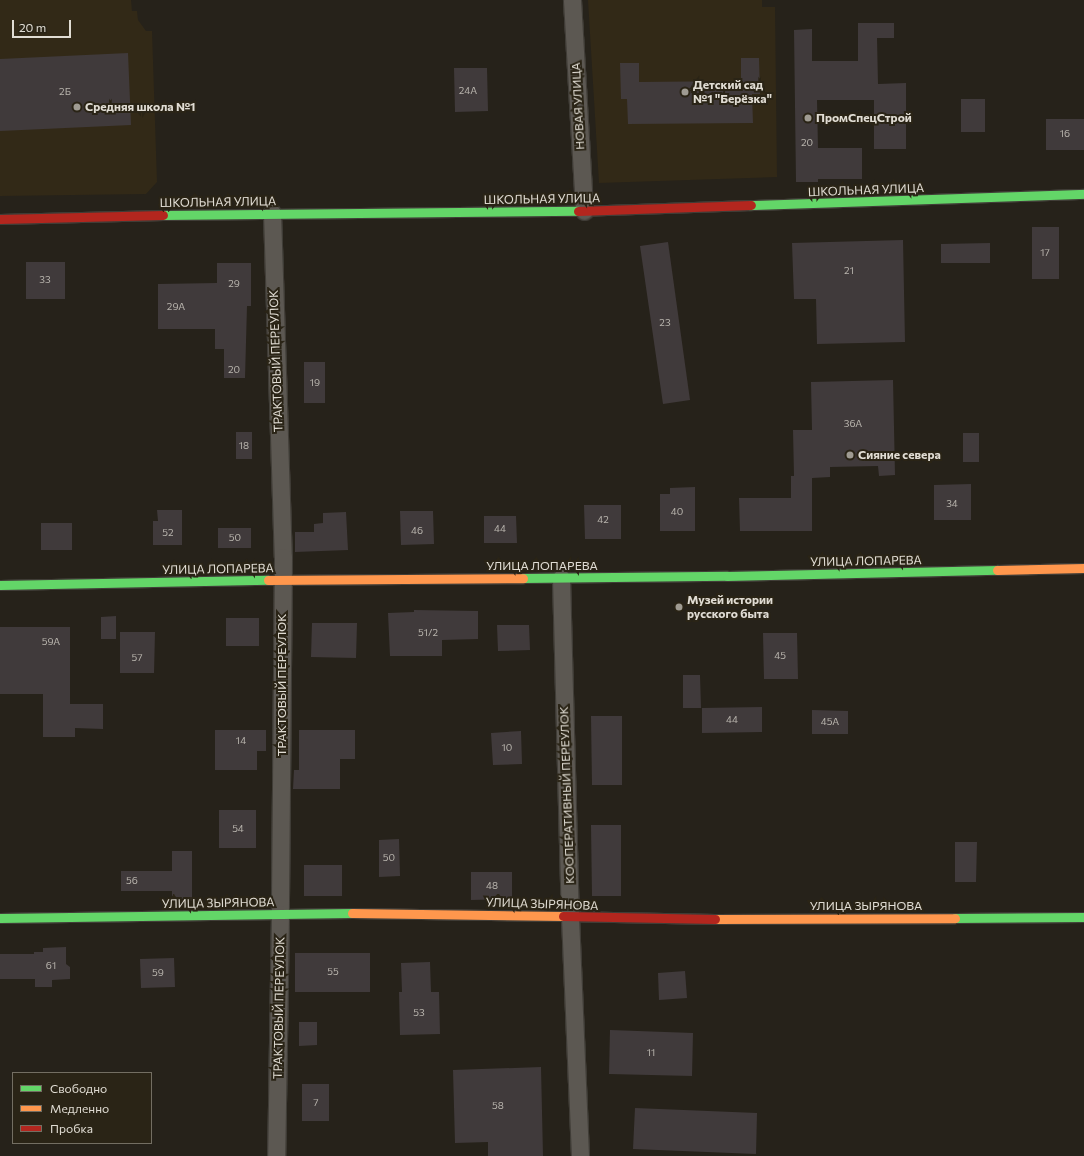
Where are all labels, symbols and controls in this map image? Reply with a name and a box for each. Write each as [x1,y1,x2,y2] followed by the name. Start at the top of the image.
[14,12,73,38] scale bar
[19,20,46,34] text: 20 m
[569,62,587,150] street label: НОВАЯ УЛИЦА
[693,78,772,106] place label: Детский сад №1 "Берёзка"
[459,85,477,97] house number: 24А
[59,86,71,98] house number: 2Б
[680,87,690,97] marker: Детский сад №1 "Берёзка"
[85,100,196,114] place label: Средняя школа №1
[72,102,82,112] marker: Средняя школа №1
[816,111,912,125] place label: ПромСпецСтрой
[803,113,813,123] marker: ПромСпецСтрой
[1060,128,1070,140] house number: 16
[801,137,813,149] house number: 20
[808,181,924,199] street label: ШКОЛЬНАЯ УЛИЦА
[484,191,600,207] street label: ШКОЛЬНАЯ УЛИЦА
[160,194,276,210] street label: ШКОЛЬНАЯ УЛИЦА
[1040,247,1050,259] house number: 17
[844,265,854,277] house number: 21
[39,274,51,286] house number: 33
[228,278,240,290] house number: 29
[266,290,286,432] street label: ТРАКТОВЫЙ ПЕРЕУЛОК
[167,301,185,313] house number: 29А
[659,317,671,329] house number: 23
[228,364,240,376] house number: 20
[310,377,320,389] house number: 19
[844,418,862,430] house number: 36А
[239,440,249,452] house number: 18
[858,448,941,462] place label: Сияние севера
[845,450,855,460] marker: Сияние севера
[946,498,958,510] house number: 34
[671,506,683,518] house number: 40
[597,514,609,526] house number: 42
[494,523,506,535] house number: 44
[411,525,423,537] house number: 46
[162,527,174,539] house number: 52
[229,532,241,544] house number: 50
[810,553,922,569] street label: УЛИЦА ЛОПАРЕВА
[486,559,598,573] street label: УЛИЦА ЛОПАРЕВА
[162,561,274,577] street label: УЛИЦА ЛОПАРЕВА
[687,593,773,621] place label: Музей истории русского быта
[674,602,684,612] marker: Музей истории русского быта
[275,614,289,756] street label: ТРАКТОВЫЙ ПЕРЕУЛОК
[418,627,438,639] house number: 51/2
[42,636,60,648] house number: 59А
[774,650,786,662] house number: 45
[131,652,143,664] house number: 57
[557,706,577,884] street label: КООПЕРАТИВНЫЙ ПЕРЕУЛОК
[726,714,738,726] house number: 44
[821,716,839,728] house number: 45А
[236,735,246,747] house number: 14
[502,742,512,754] house number: 10
[232,823,244,835] house number: 54
[383,852,395,864] house number: 50
[126,875,138,887] house number: 56
[486,880,498,892] house number: 48
[162,895,274,911] street label: УЛИЦА ЗЫРЯНОВА
[485,895,599,913] street label: УЛИЦА ЗЫРЯНОВА
[810,899,922,913] street label: УЛИЦА ЗЫРЯНОВА
[271,937,287,1079] street label: ТРАКТОВЫЙ ПЕРЕУЛОК
[46,960,56,972] house number: 61
[327,966,339,978] house number: 55
[152,967,164,979] house number: 59
[413,1007,425,1019] house number: 53
[647,1047,655,1059] house number: 11
[12,1072,152,1144] legend
[50,1081,107,1095] text: Свободно
[313,1097,319,1109] house number: 7
[492,1100,504,1112] house number: 58
[50,1101,109,1115] text: Медленно
[50,1121,93,1135] text: Пробка

